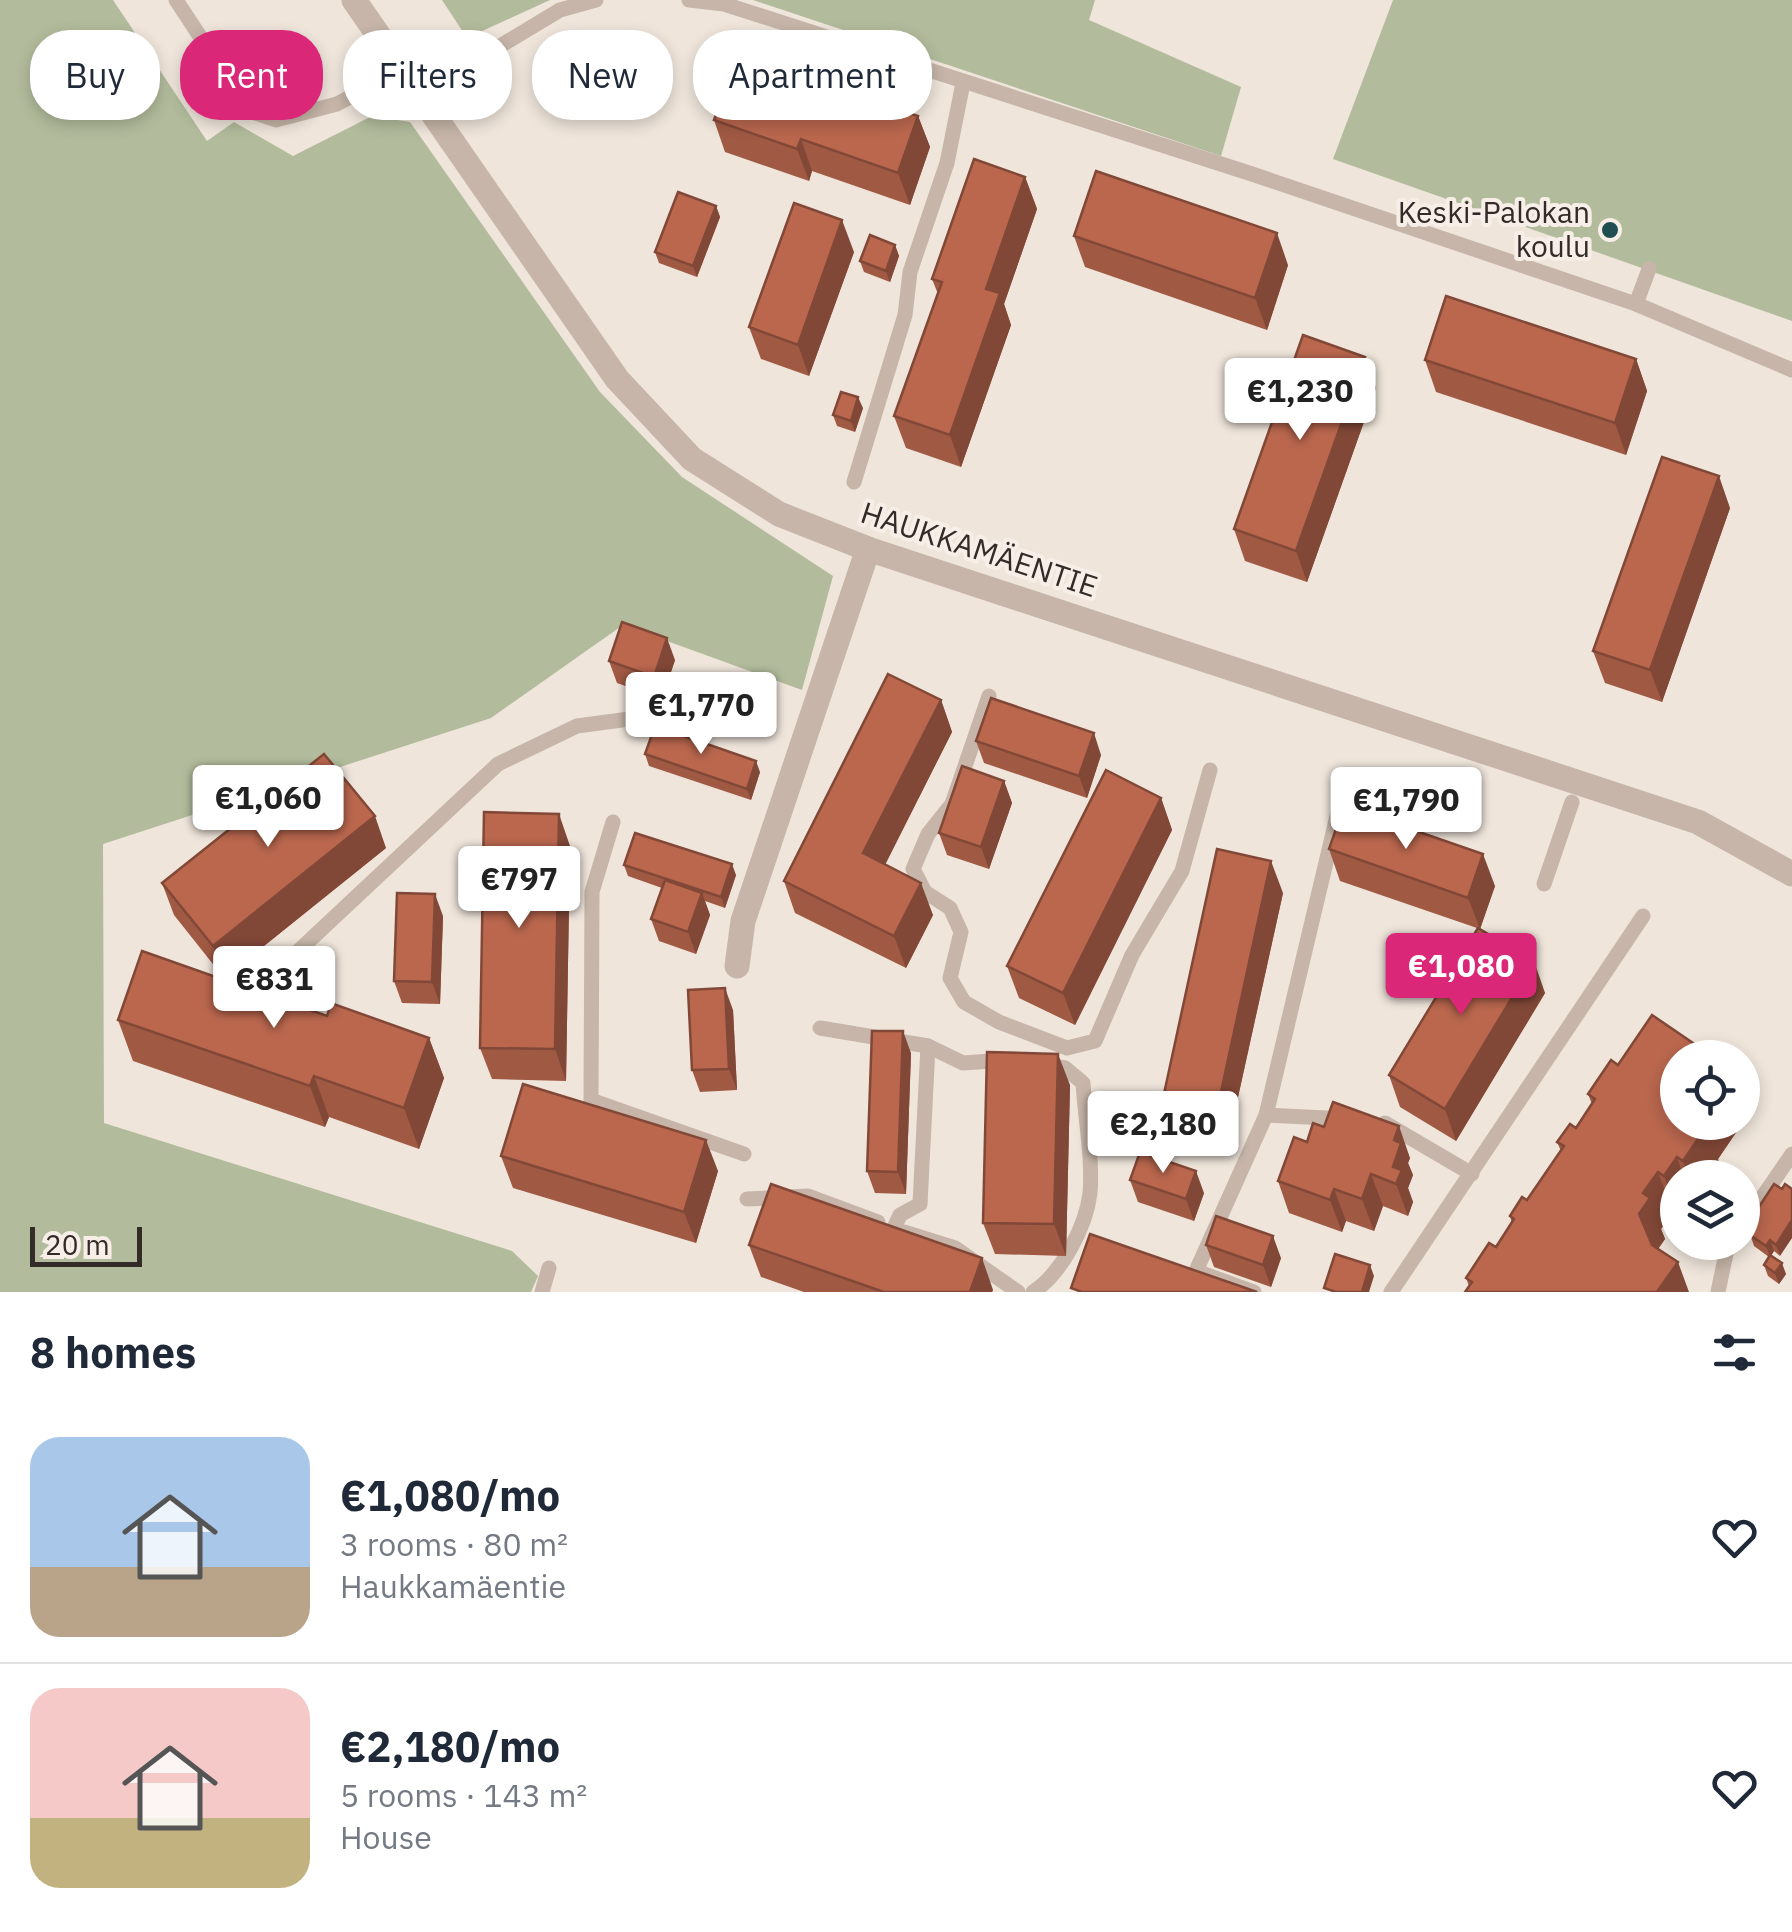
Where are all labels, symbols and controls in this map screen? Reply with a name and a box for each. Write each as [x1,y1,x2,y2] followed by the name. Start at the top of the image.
[30,30,160,120] chip: Buy
[180,30,323,120] chip: Rent
[343,30,512,120] chip: Filters
[532,30,673,120] chip: New
[693,30,932,120] chip: Apartment
[1398,192,1590,265] place label: Keski-Palokan koulu
[1599,219,1621,241] marker: Keski-Palokan koulu
[1219,358,1381,443] pin: €1,230
[1247,369,1353,411] text: €1,230
[856,492,1103,605] street label: HAUKKAMÄENTIE
[620,672,782,757] pin: €1,770
[648,683,754,725] text: €1,770
[187,765,349,850] pin: €1,060
[1325,767,1487,852] pin: €1,790
[215,776,321,818] text: €1,060
[1353,778,1459,820] text: €1,790
[460,846,578,931] pin: €797
[480,857,558,899] text: €797
[1380,933,1542,1018] pin: €1,080
[1408,944,1514,986] text: €1,080
[215,946,333,1031] pin: €831
[235,957,313,999] text: €831
[1660,1040,1760,1260] map controls
[1660,1040,1760,1140] button: locate
[1082,1091,1244,1176] pin: €2,180
[1110,1102,1216,1144] text: €2,180
[1660,1160,1760,1260] button: layers
[30,1222,142,1266] scale bar
[45,1226,110,1263] text: 20 m
[30,1325,196,1380] text: 8 homes
[1707,1325,1762,1380] icon: filters
[340,1468,560,1523] text: €1,080/mo
[110,1477,230,1597] icon: home
[1707,1510,1762,1565] icon: heart
[340,1523,568,1565] text: 3 rooms · 80 m²
[340,1565,566,1607] text: Haukkamäentie
[340,1719,560,1774] text: €2,180/mo
[110,1728,230,1848] icon: home
[1707,1761,1762,1816] icon: heart
[340,1774,587,1816] text: 5 rooms · 143 m²
[340,1816,432,1858] text: House

